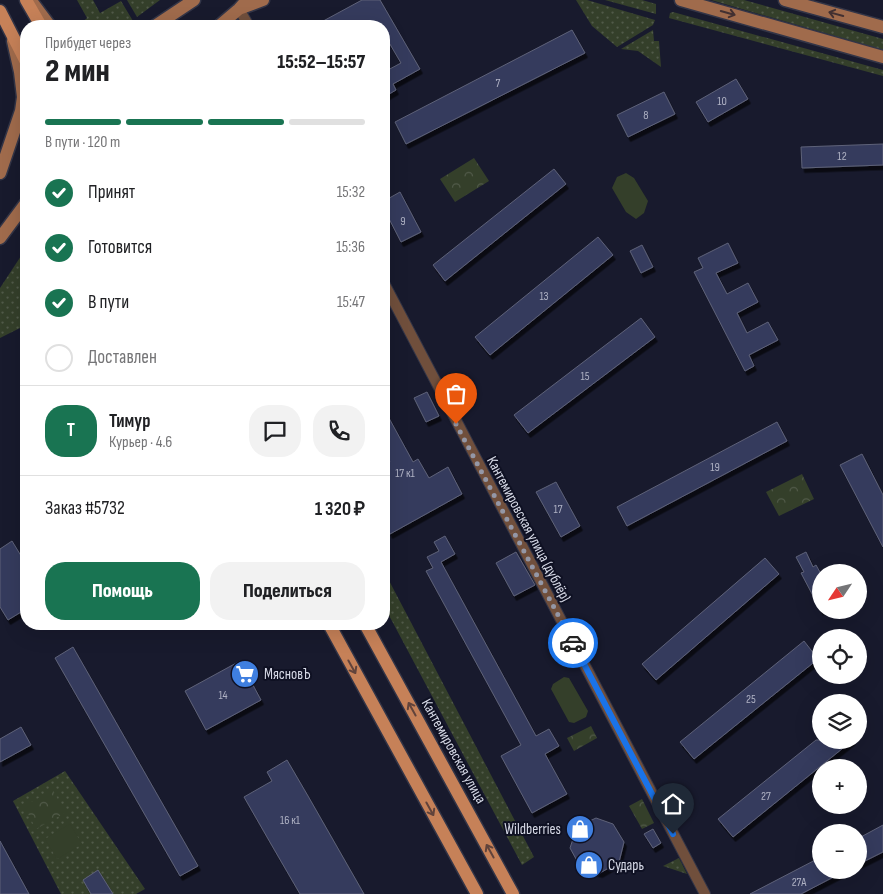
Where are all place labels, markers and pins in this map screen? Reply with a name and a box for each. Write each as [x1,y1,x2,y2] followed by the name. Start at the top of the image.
[435,373,477,424] pin
[230,659,260,689] supermarket icon: МясновЪ
[264,665,311,684] place label: МясновЪ
[652,783,694,834] pin
[565,814,595,844] shop icon: Wildberries
[504,820,561,839] place label: Wildberries
[574,850,604,880] shop icon: Сударь
[608,856,645,875] place label: Сударь

